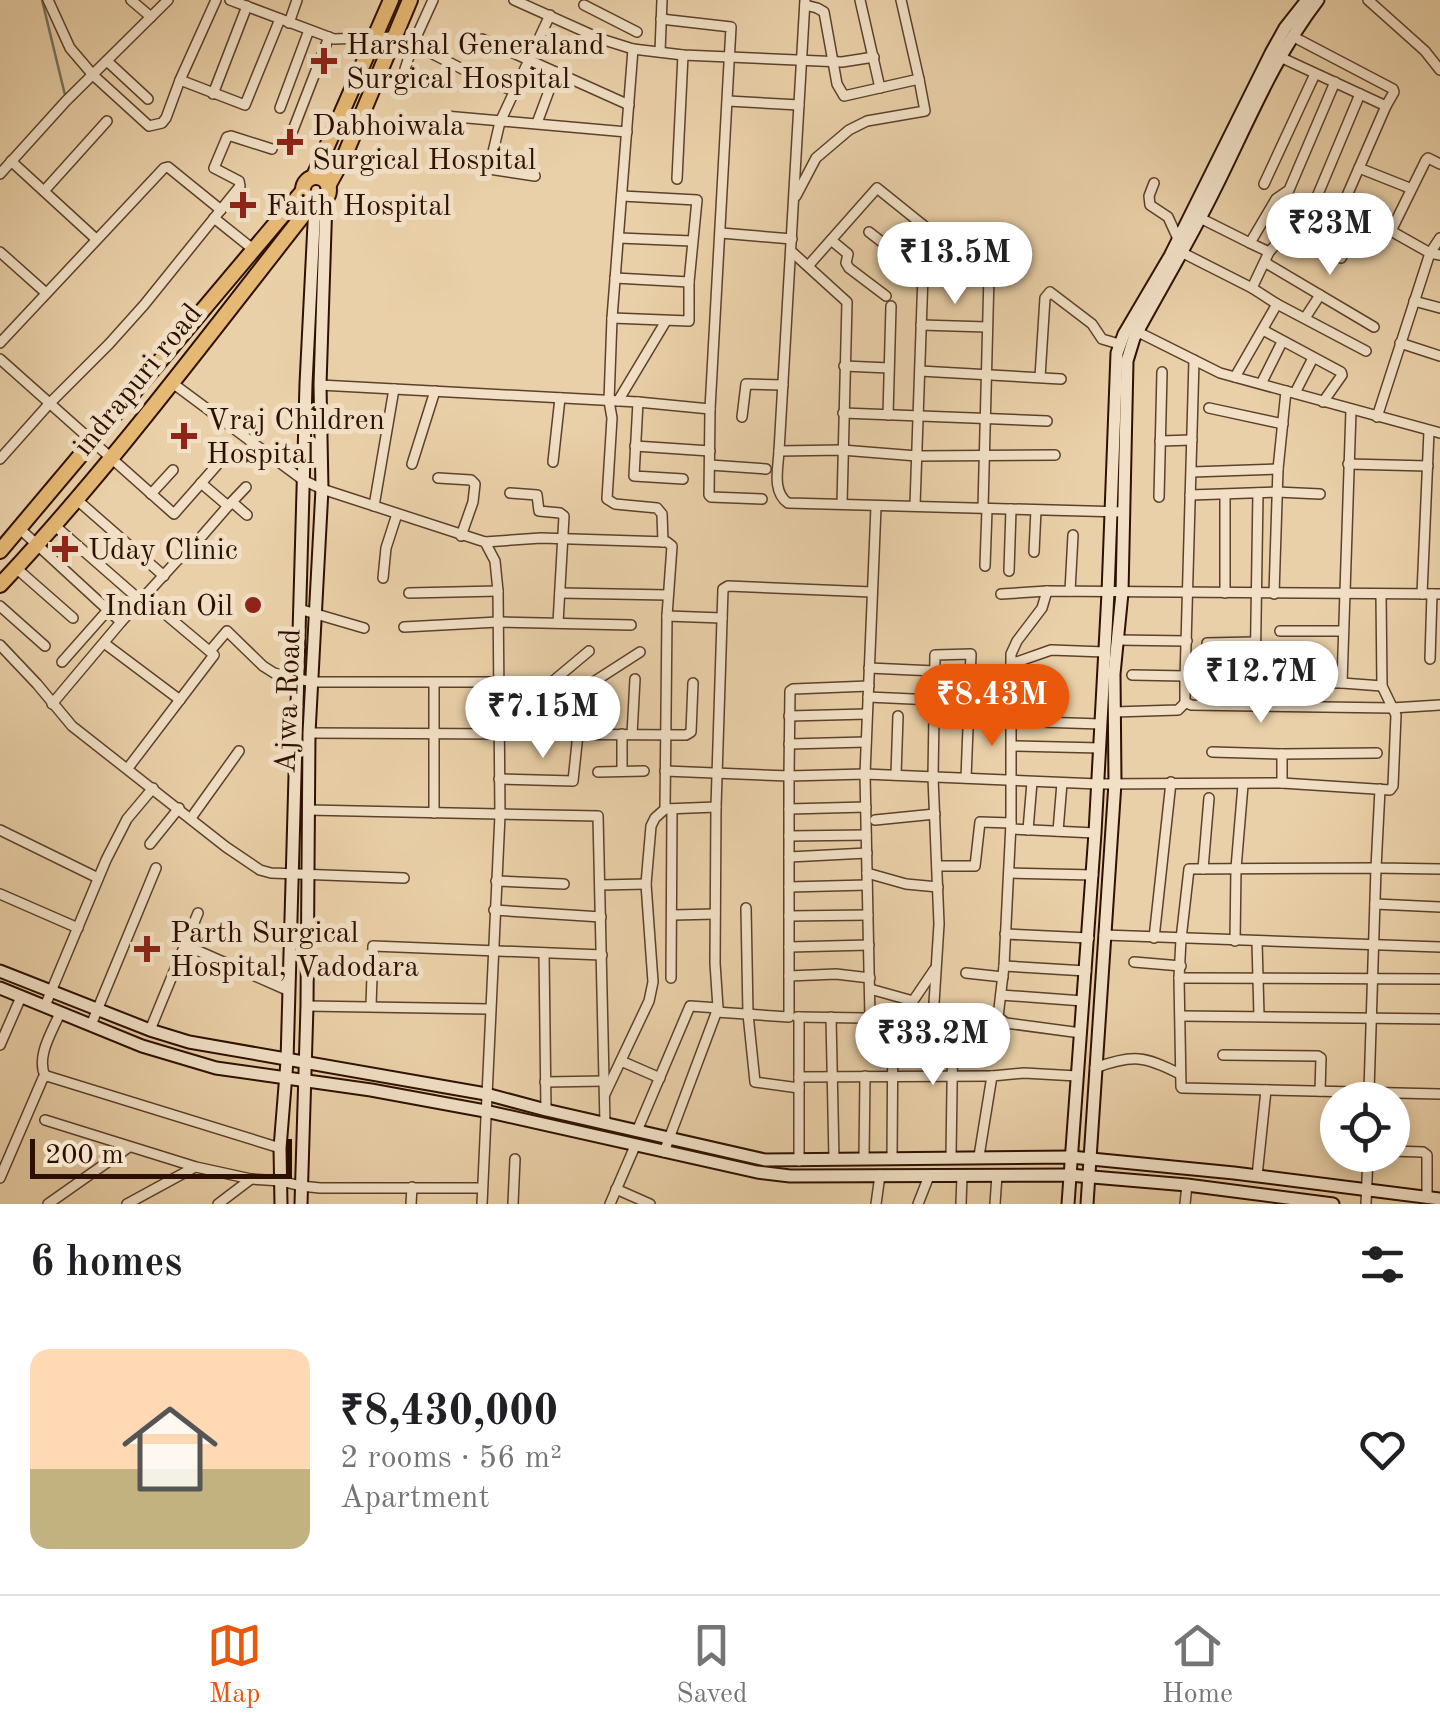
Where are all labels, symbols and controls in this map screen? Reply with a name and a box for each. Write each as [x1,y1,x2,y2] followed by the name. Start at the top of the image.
[346,31,605,95] place label: Harshal Generaland Surgical Hospital
[311,48,337,74] marker: Harshal Generaland Surgical Hospital
[312,112,536,176] place label: Dabhoiwala Surgical Hospital
[277,129,303,155] marker: Dabhoiwala Surgical Hospital
[230,192,256,218] marker: Faith Hospital
[266,192,451,222] place label: Faith Hospital
[1271,193,1389,278] pin: ₹23M
[1288,209,1372,241] text: ₹23M
[874,222,1036,307] pin: ₹13.5M
[899,238,1011,270] text: ₹13.5M
[69,299,208,462] street label: indrapuri road
[206,406,385,470] place label: Vraj Children Hospital
[171,423,197,449] marker: Vraj Children Hospital
[52,536,78,562] marker: Uday Clinic
[88,536,238,566] place label: Uday Clinic
[105,592,233,622] place label: Indian Oil
[242,594,264,616] marker: Indian Oil
[271,628,307,774] street label: Ajwa Road
[1180,641,1342,726] pin: ₹12.7M
[1205,657,1317,689] text: ₹12.7M
[911,664,1073,749] pin: ₹8.43M
[462,676,624,761] pin: ₹7.15M
[936,680,1048,712] text: ₹8.43M
[487,692,599,724] text: ₹7.15M
[170,919,419,983] place label: Parth Surgical Hospital, Vadodara
[134,936,160,962] marker: Parth Surgical Hospital, Vadodara
[852,1003,1014,1088] pin: ₹33.2M
[877,1019,989,1051] text: ₹33.2M
[1320,1082,1410,1172] map controls
[1320,1082,1410,1172] button: locate
[30,1134,292,1178] scale bar
[45,1142,124,1170] text: 200 m
[1355,1237,1410,1292] icon: filters
[30,1243,182,1285] text: 6 homes
[110,1389,230,1509] icon: home
[340,1392,558,1434] text: ₹8,430,000
[1355,1422,1410,1477] icon: heart
[340,1443,562,1475] text: 2 rooms · 56 m²
[340,1483,490,1515] text: Apartment
[207,1618,262,1713] tab: Map
[676,1618,748,1713] tab: Saved
[1162,1618,1233,1713] tab: Home

